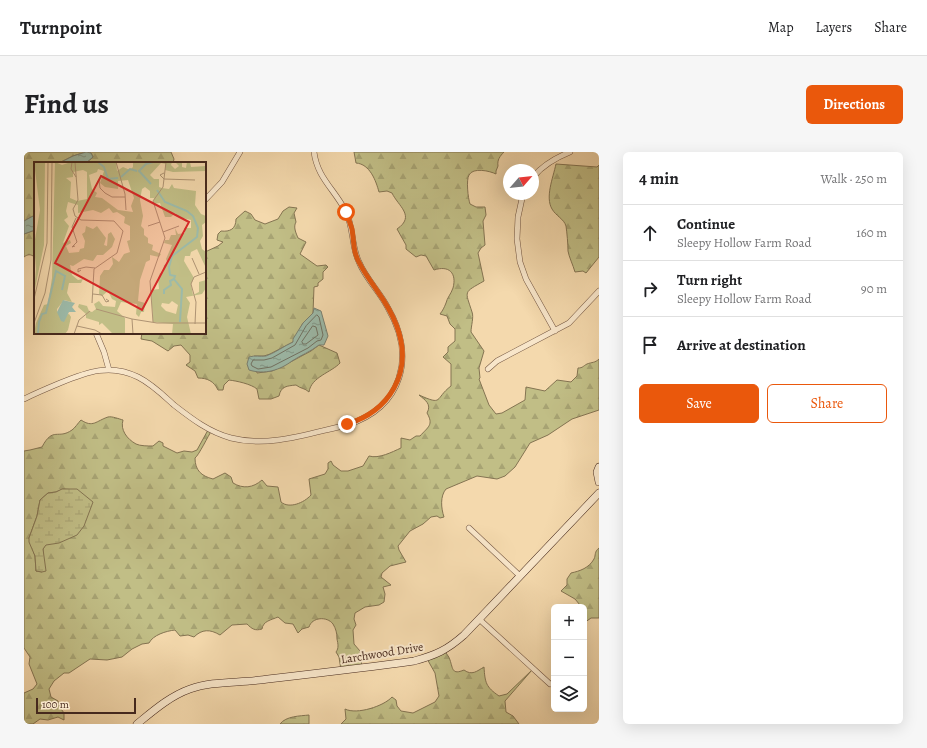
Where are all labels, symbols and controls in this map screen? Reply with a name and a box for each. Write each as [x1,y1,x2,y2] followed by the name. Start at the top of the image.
[20,15,102,41] text: Turnpoint
[768,18,794,37] text: Map
[816,18,852,37] text: Layers
[874,18,907,37] text: Share
[24,85,109,123] text: Find us
[806,85,903,124] button: Directions
[34,162,206,334] inset map
[503,164,539,200] north arrow
[639,167,679,190] text: 4 min
[820,170,887,187] text: Walk · 250 m
[337,203,355,221] route start
[677,214,735,234] text: Continue
[639,222,661,244] icon: ahead
[856,224,887,241] text: 160 m
[677,234,812,251] text: Sleepy Hollow Farm Road
[677,270,742,290] text: Turn right
[639,278,661,300] icon: right
[861,280,887,297] text: 90 m
[677,290,812,307] text: Sleepy Hollow Farm Road
[639,334,661,356] icon: arrive
[677,335,806,355] text: Arrive at destination
[639,384,759,423] button: Save
[767,384,887,423] button: Share
[338,415,356,433] route end
[551,604,587,712] map controls
[551,604,587,640] button: +
[340,639,424,667] street label: Larchwood Drive
[551,640,587,676] button: −
[551,676,587,712] button: layers
[36,696,136,715] scale bar
[42,697,69,712] text: 100 m

